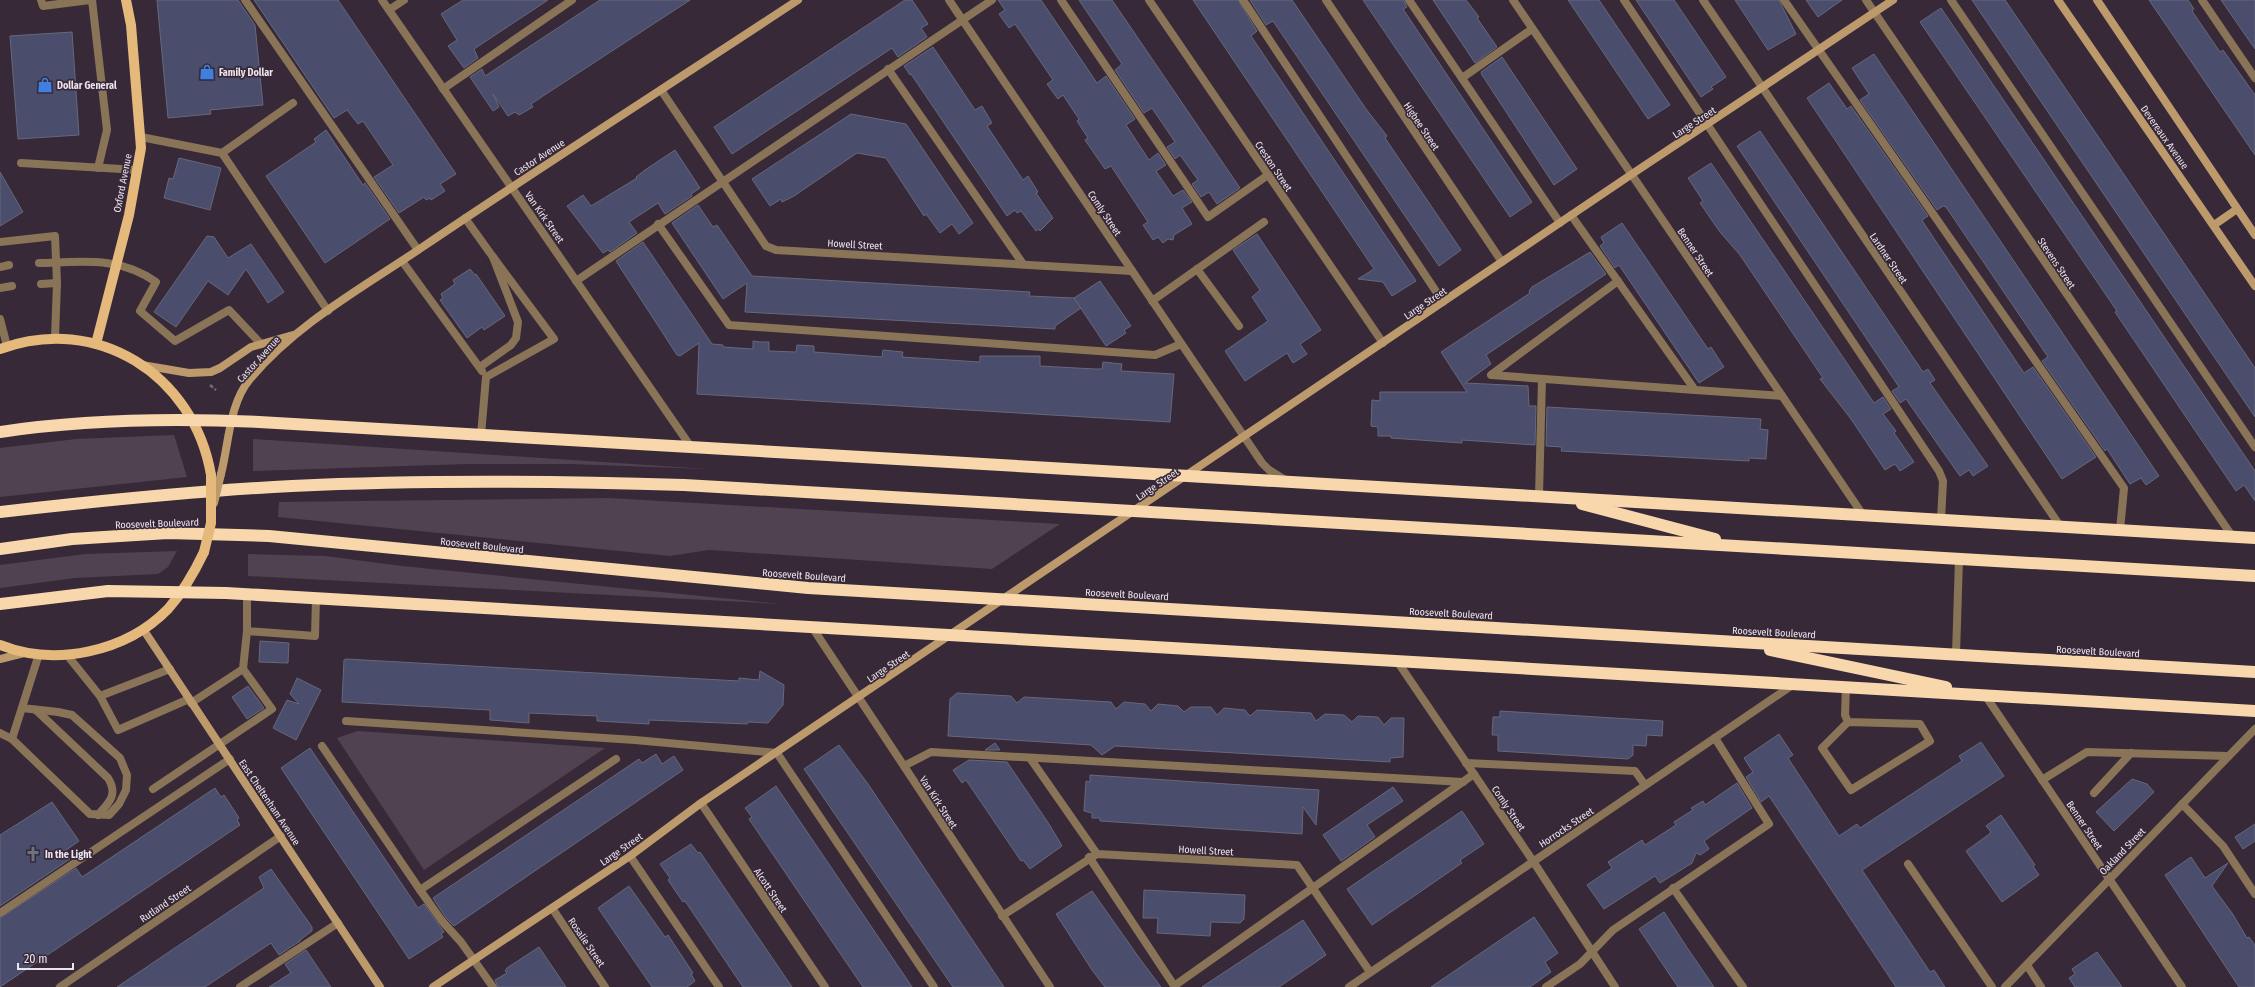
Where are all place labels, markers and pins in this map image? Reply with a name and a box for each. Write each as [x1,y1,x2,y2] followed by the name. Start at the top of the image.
[198,63,216,81] shop icon: Family Dollar
[219,67,273,79] place label: Family Dollar
[36,76,54,94] shop icon: Dollar General
[57,80,117,92] place label: Dollar General
[24,845,42,863] church icon: In the Light
[45,849,92,861] place label: In the Light

